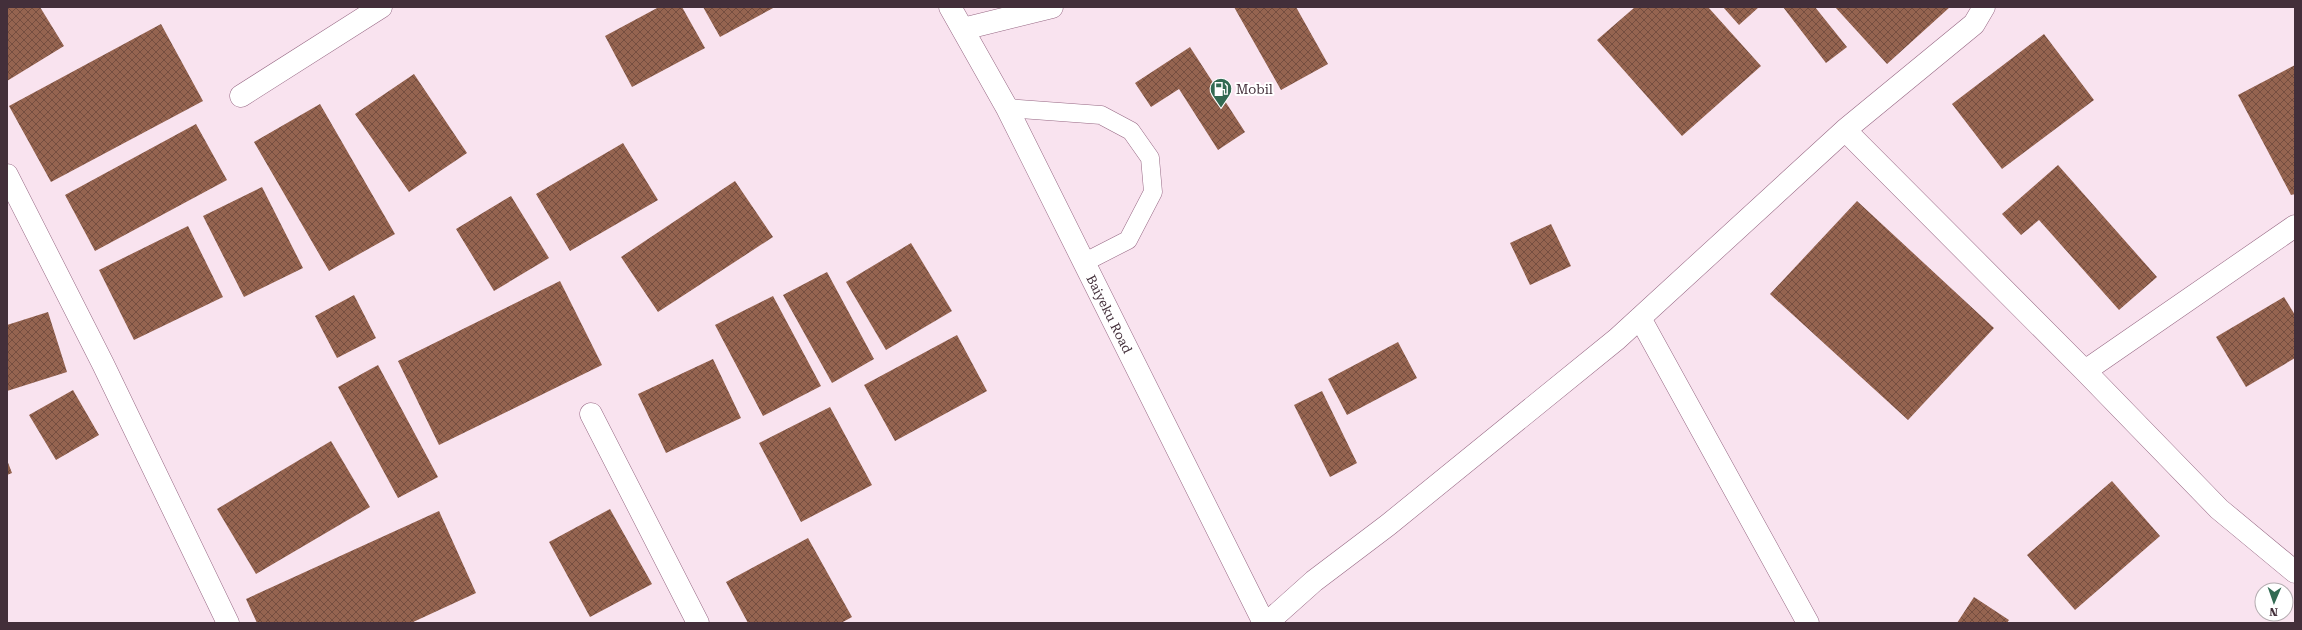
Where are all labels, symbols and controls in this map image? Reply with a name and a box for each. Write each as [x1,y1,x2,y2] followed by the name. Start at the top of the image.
[1208,76,1234,109] fuel station icon: Mobil
[1236,82,1273,97] place label: Mobil
[1084,272,1136,356] street label: Baiyeku Road
[2254,582,2294,622] north arrow
[2269,605,2278,618] text: N

